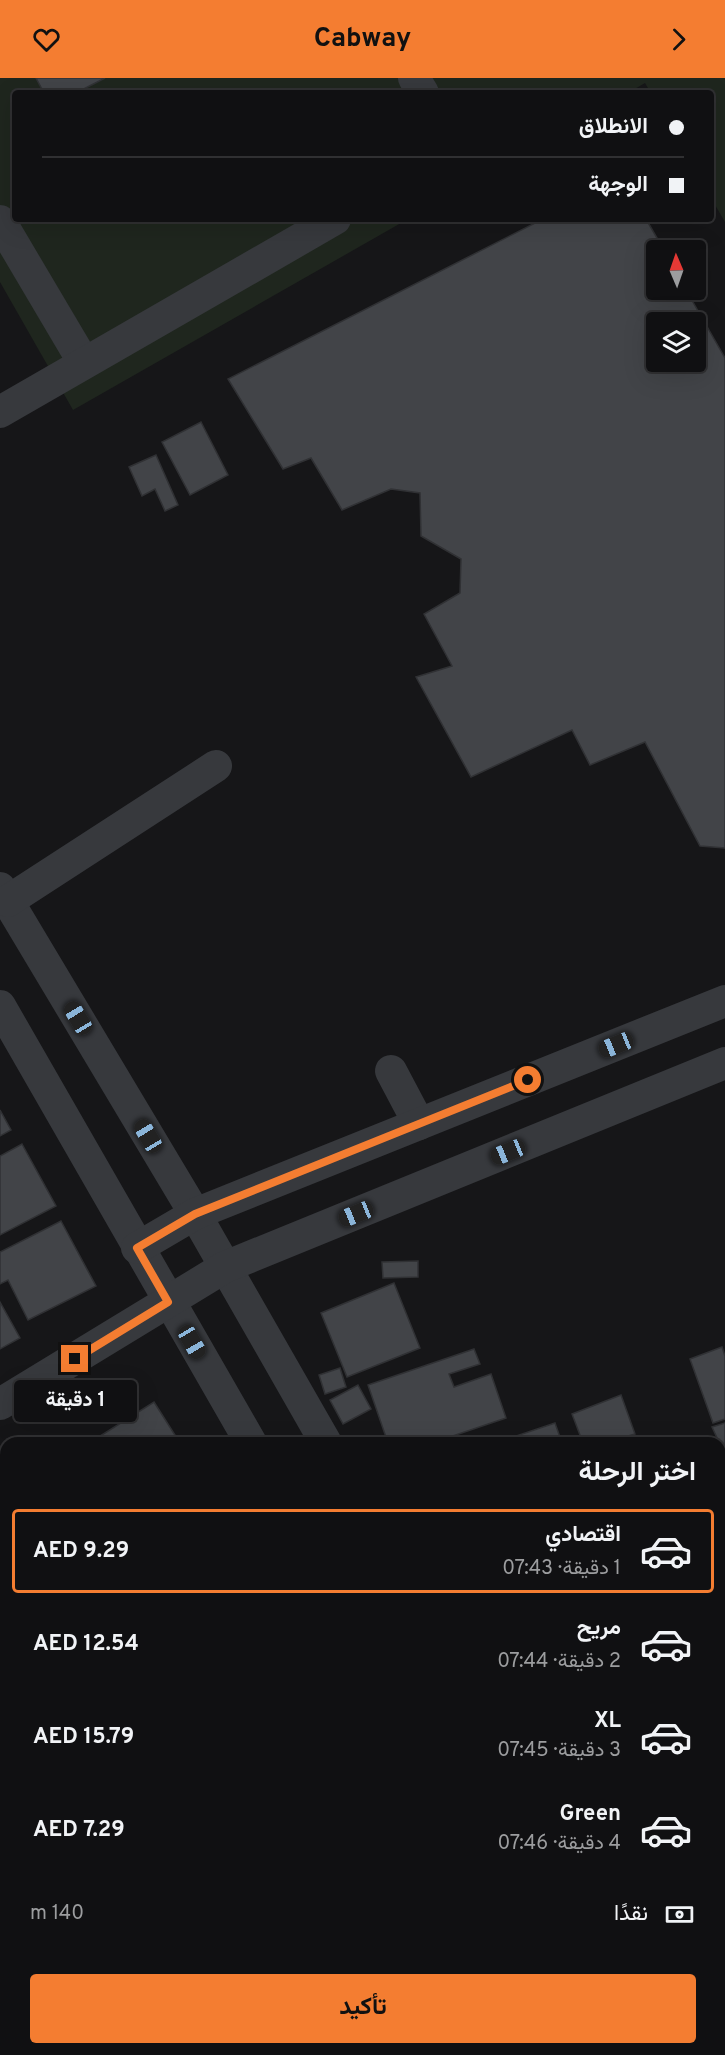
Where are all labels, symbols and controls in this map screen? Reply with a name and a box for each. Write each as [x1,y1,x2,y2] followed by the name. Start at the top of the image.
[314,22,411,56] text: Cabway
[30,23,63,56] icon: heart
[662,23,695,56] icon: forward
[579,114,648,141] text: الانطلاق
[588,172,648,199] text: الوجهة
[646,240,706,300] north arrow
[646,240,706,372] map controls
[646,312,706,372] button: layers
[61,998,95,1038] car
[596,1030,636,1060] car
[514,1066,541,1093] route start
[131,1116,165,1156] car
[488,1137,528,1167] car
[336,1199,376,1229] car
[175,1322,209,1362] car
[61,1345,88,1372] route end
[14,1380,136,1422] callout: 1 دقيقة
[45,1388,106,1414] text: 1 دقيقة
[579,1456,696,1490] text: اختر الرحلة
[545,1522,621,1549] text: اقتصادي
[639,1524,693,1578] icon: car
[33,1538,129,1565] text: AED 9.29
[502,1556,621,1582] text: 1 دقيقة · 07:43
[577,1615,621,1642] text: مريح
[639,1617,693,1671] icon: car
[33,1631,139,1658] text: AED 12.54
[497,1649,621,1675] text: 2 دقيقة · 07:44
[594,1708,621,1735] text: XL
[639,1710,693,1764] icon: car
[33,1724,134,1751] text: AED 15.79
[497,1738,621,1764] text: 3 دقيقة · 07:45
[559,1801,621,1828] text: Green
[639,1803,693,1857] icon: car
[33,1817,125,1844] text: AED 7.29
[497,1831,621,1857] text: 4 دقيقة · 07:46
[663,1898,696,1931] icon: cash
[30,1901,84,1927] text: 140 m
[614,1901,648,1928] text: نقدًا
[30,1974,696,2043] button: تأكيد

